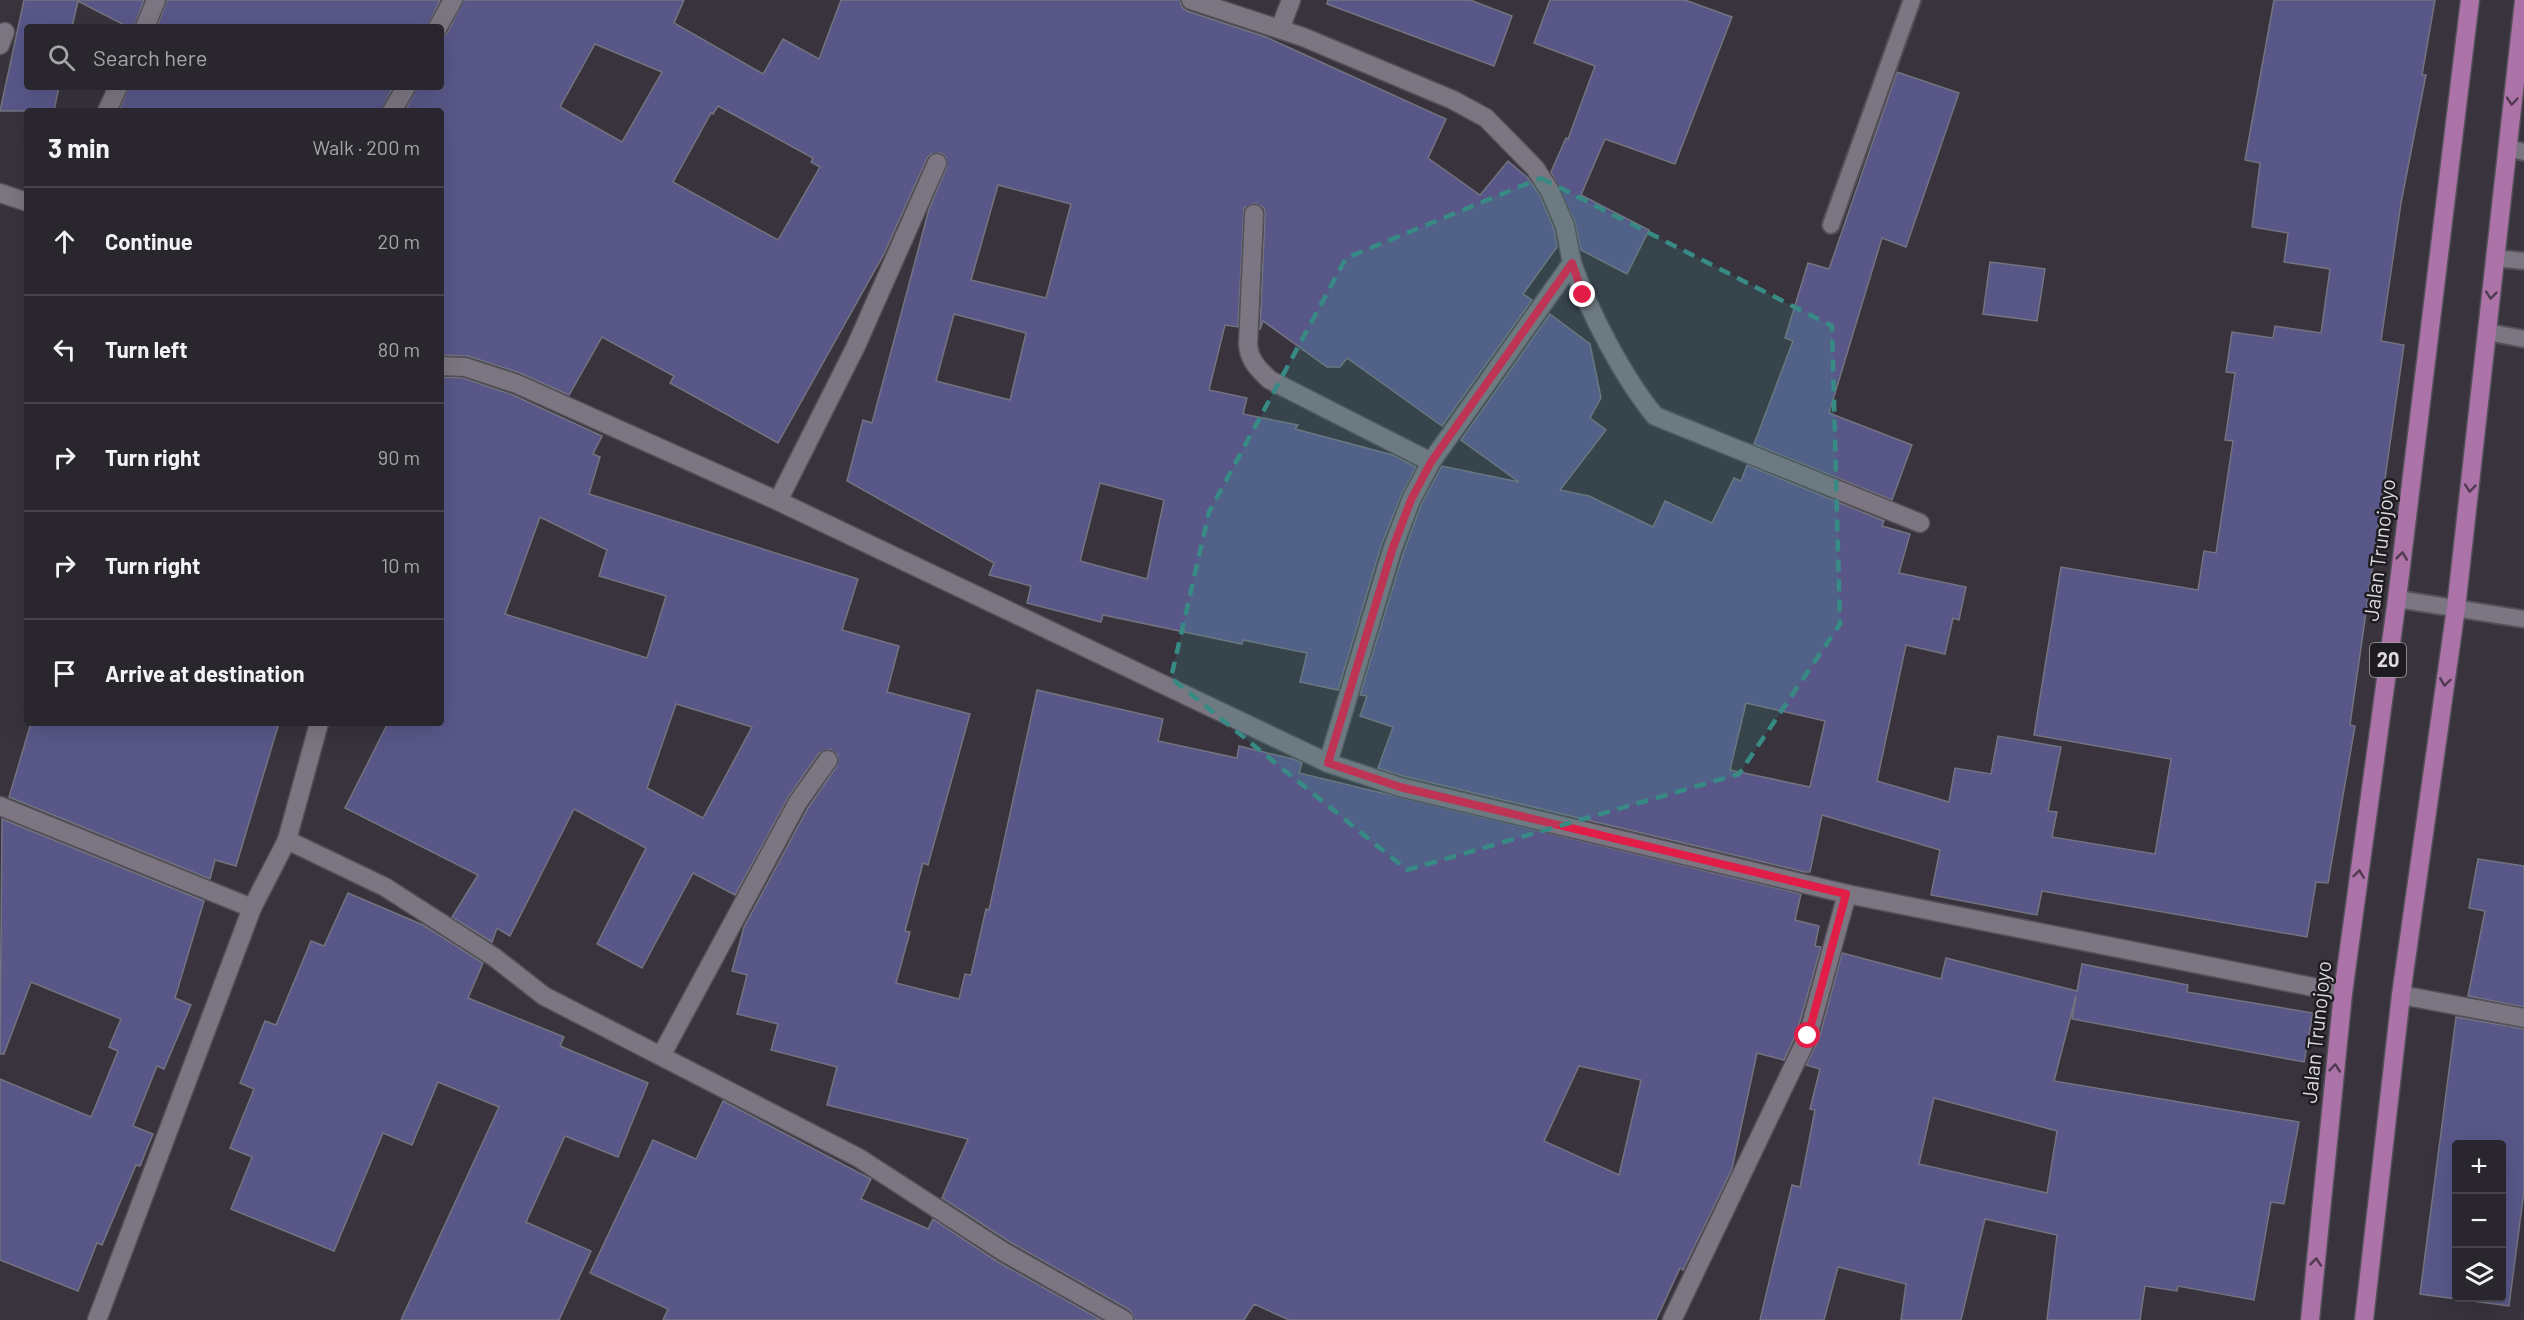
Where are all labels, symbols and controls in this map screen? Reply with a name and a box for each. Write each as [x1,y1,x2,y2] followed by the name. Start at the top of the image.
[24,24,444,90] search box
[45,41,78,74] icon: search
[93,44,207,70] text: Search here
[2506,96,2519,105] one-way arrow
[48,132,110,163] text: 3 min
[312,135,420,159] text: Walk · 200 m
[48,225,81,258] icon: ahead
[105,228,193,254] text: Continue
[377,229,420,253] text: 20 m
[1569,281,1595,307] route end
[2485,290,2498,299] one-way arrow
[48,333,81,366] icon: left
[105,336,188,362] text: Turn left
[378,337,420,361] text: 80 m
[48,441,81,474] icon: right
[105,444,200,470] text: Turn right
[378,445,420,469] text: 90 m
[2357,477,2400,622] street label: Jalan Trunojoyo
[2464,484,2476,493] one-way arrow
[48,549,81,582] icon: right
[105,552,200,578] text: Turn right
[2395,552,2408,561] one-way arrow
[381,553,420,577] text: 10 m
[2370,643,2406,677] road number: 20
[48,657,81,690] icon: arrive
[105,660,304,686] text: Arrive at destination
[2440,677,2452,686] one-way arrow
[2353,870,2365,879] one-way arrow
[2296,959,2335,1104] street label: Jalan Trunojoyo
[1794,1022,1820,1048] route start
[2328,1063,2341,1072] one-way arrow
[2452,1140,2506,1302] map controls
[2452,1140,2506,1194] button: +
[2452,1194,2506,1248] button: −
[2452,1248,2506,1302] button: layers
[2309,1257,2322,1266] one-way arrow

